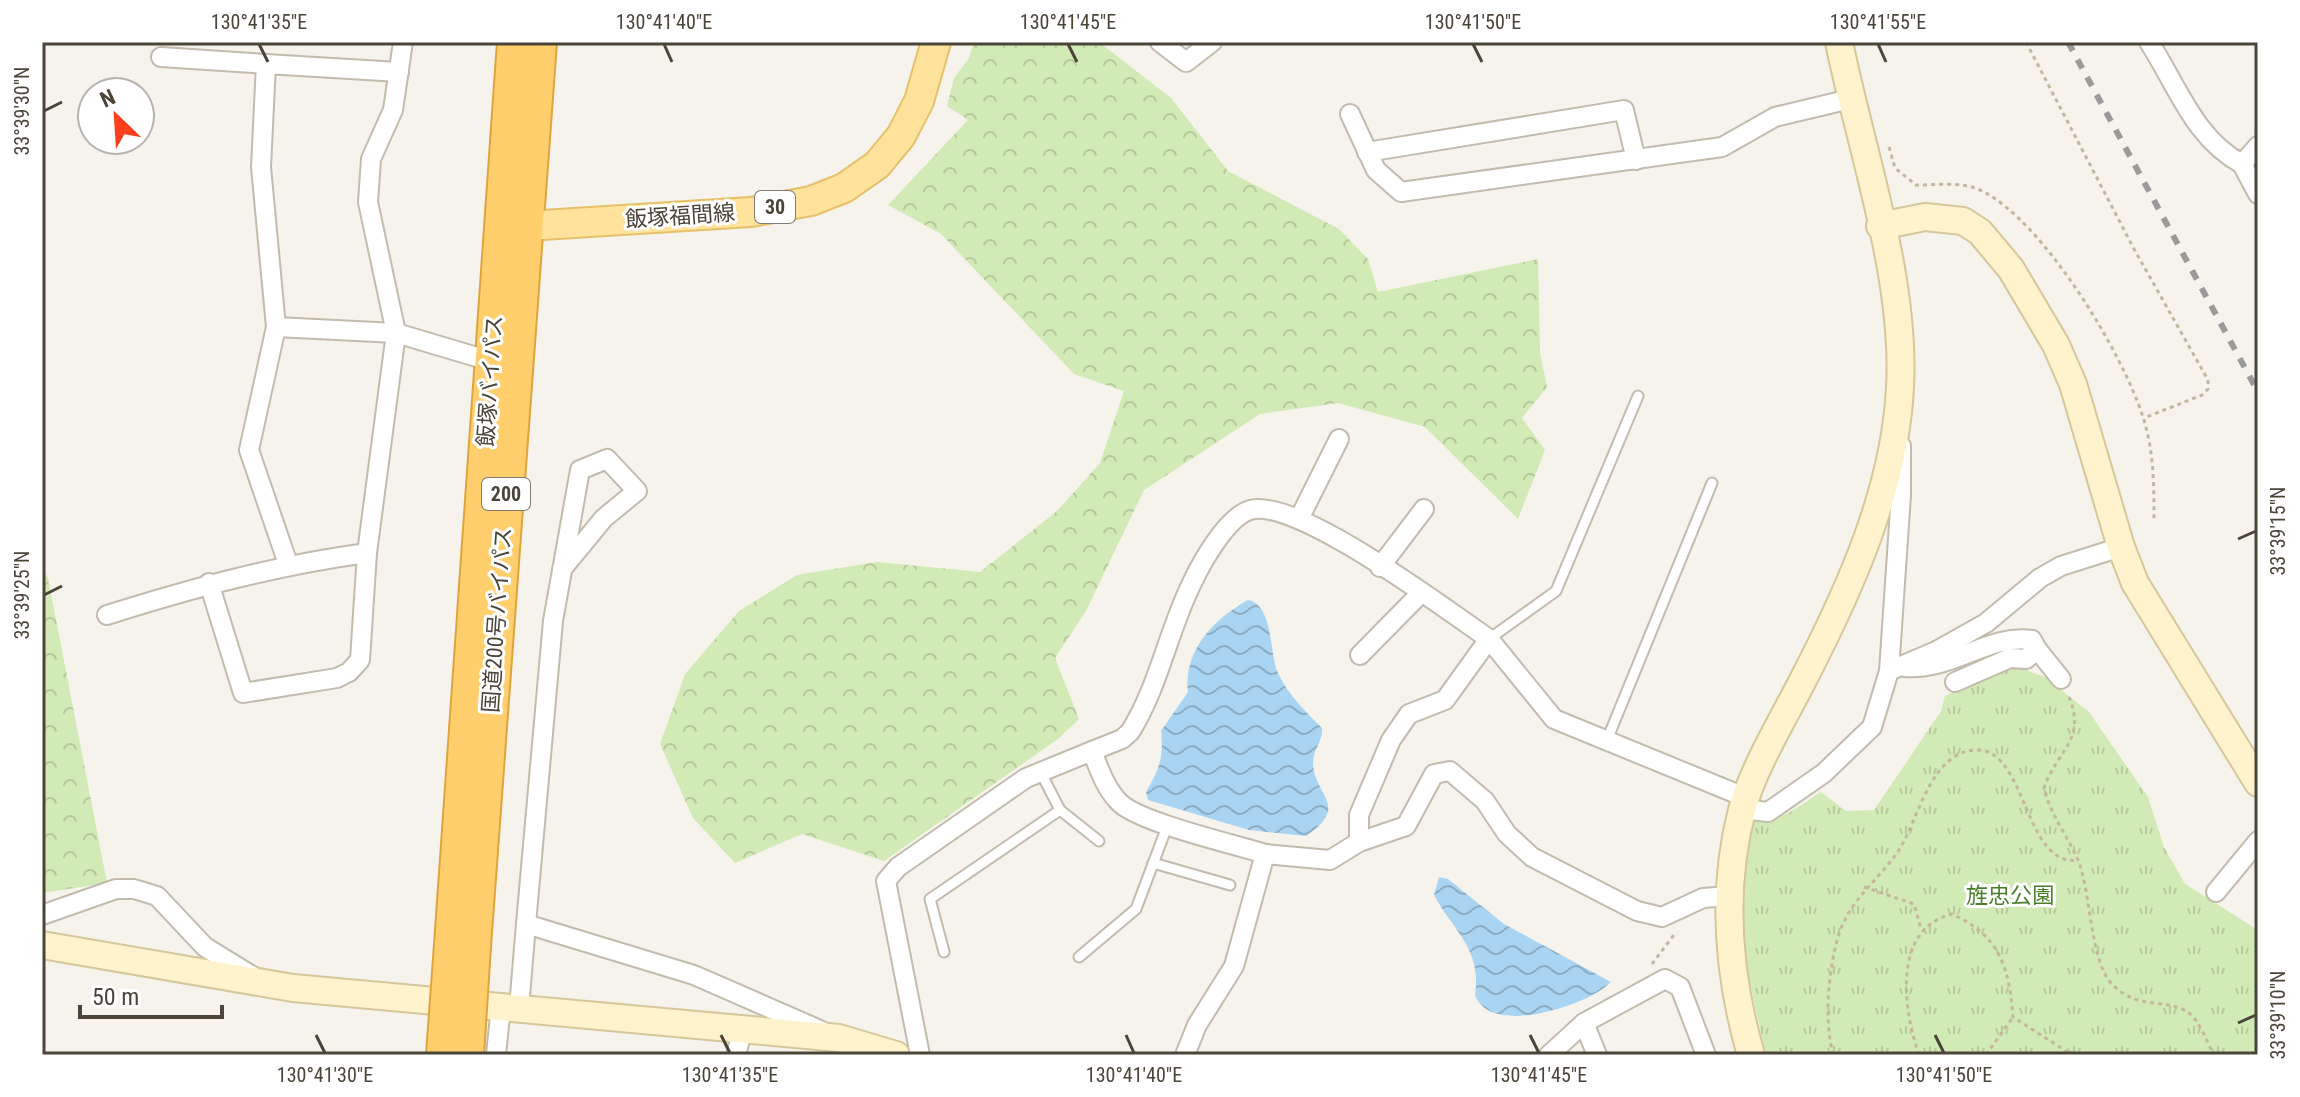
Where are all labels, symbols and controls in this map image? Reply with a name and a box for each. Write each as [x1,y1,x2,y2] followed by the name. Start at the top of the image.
[211,10,307,34] text: 130°41'35"E
[616,10,712,34] text: 130°41'40"E
[1020,10,1116,34] text: 130°41'45"E
[1425,10,1521,34] text: 130°41'50"E
[1830,10,1926,34] text: 130°41'55"E
[10,66,34,156] text: 33°39'30"N
[76,76,156,156] north arrow
[96,84,119,113] text: N
[755,191,795,223] road number: 30
[624,200,736,232] street label: 飯塚福間線
[473,315,507,447] street label: 飯塚バイパス
[482,478,530,510] road number: 200
[2266,486,2290,576] text: 33°39'15"N
[478,526,516,714] street label: 国道200号バイパス
[10,550,34,640] text: 33°39'25"N
[1966,883,2054,908] park label: 旌忠公園
[80,969,222,1019] scale bar
[2266,970,2290,1060] text: 33°39'10"N
[92,983,139,1011] text: 50 m
[277,1063,373,1087] text: 130°41'30"E
[682,1063,778,1087] text: 130°41'35"E
[1086,1063,1182,1087] text: 130°41'40"E
[1491,1063,1587,1087] text: 130°41'45"E
[1896,1063,1992,1087] text: 130°41'50"E

